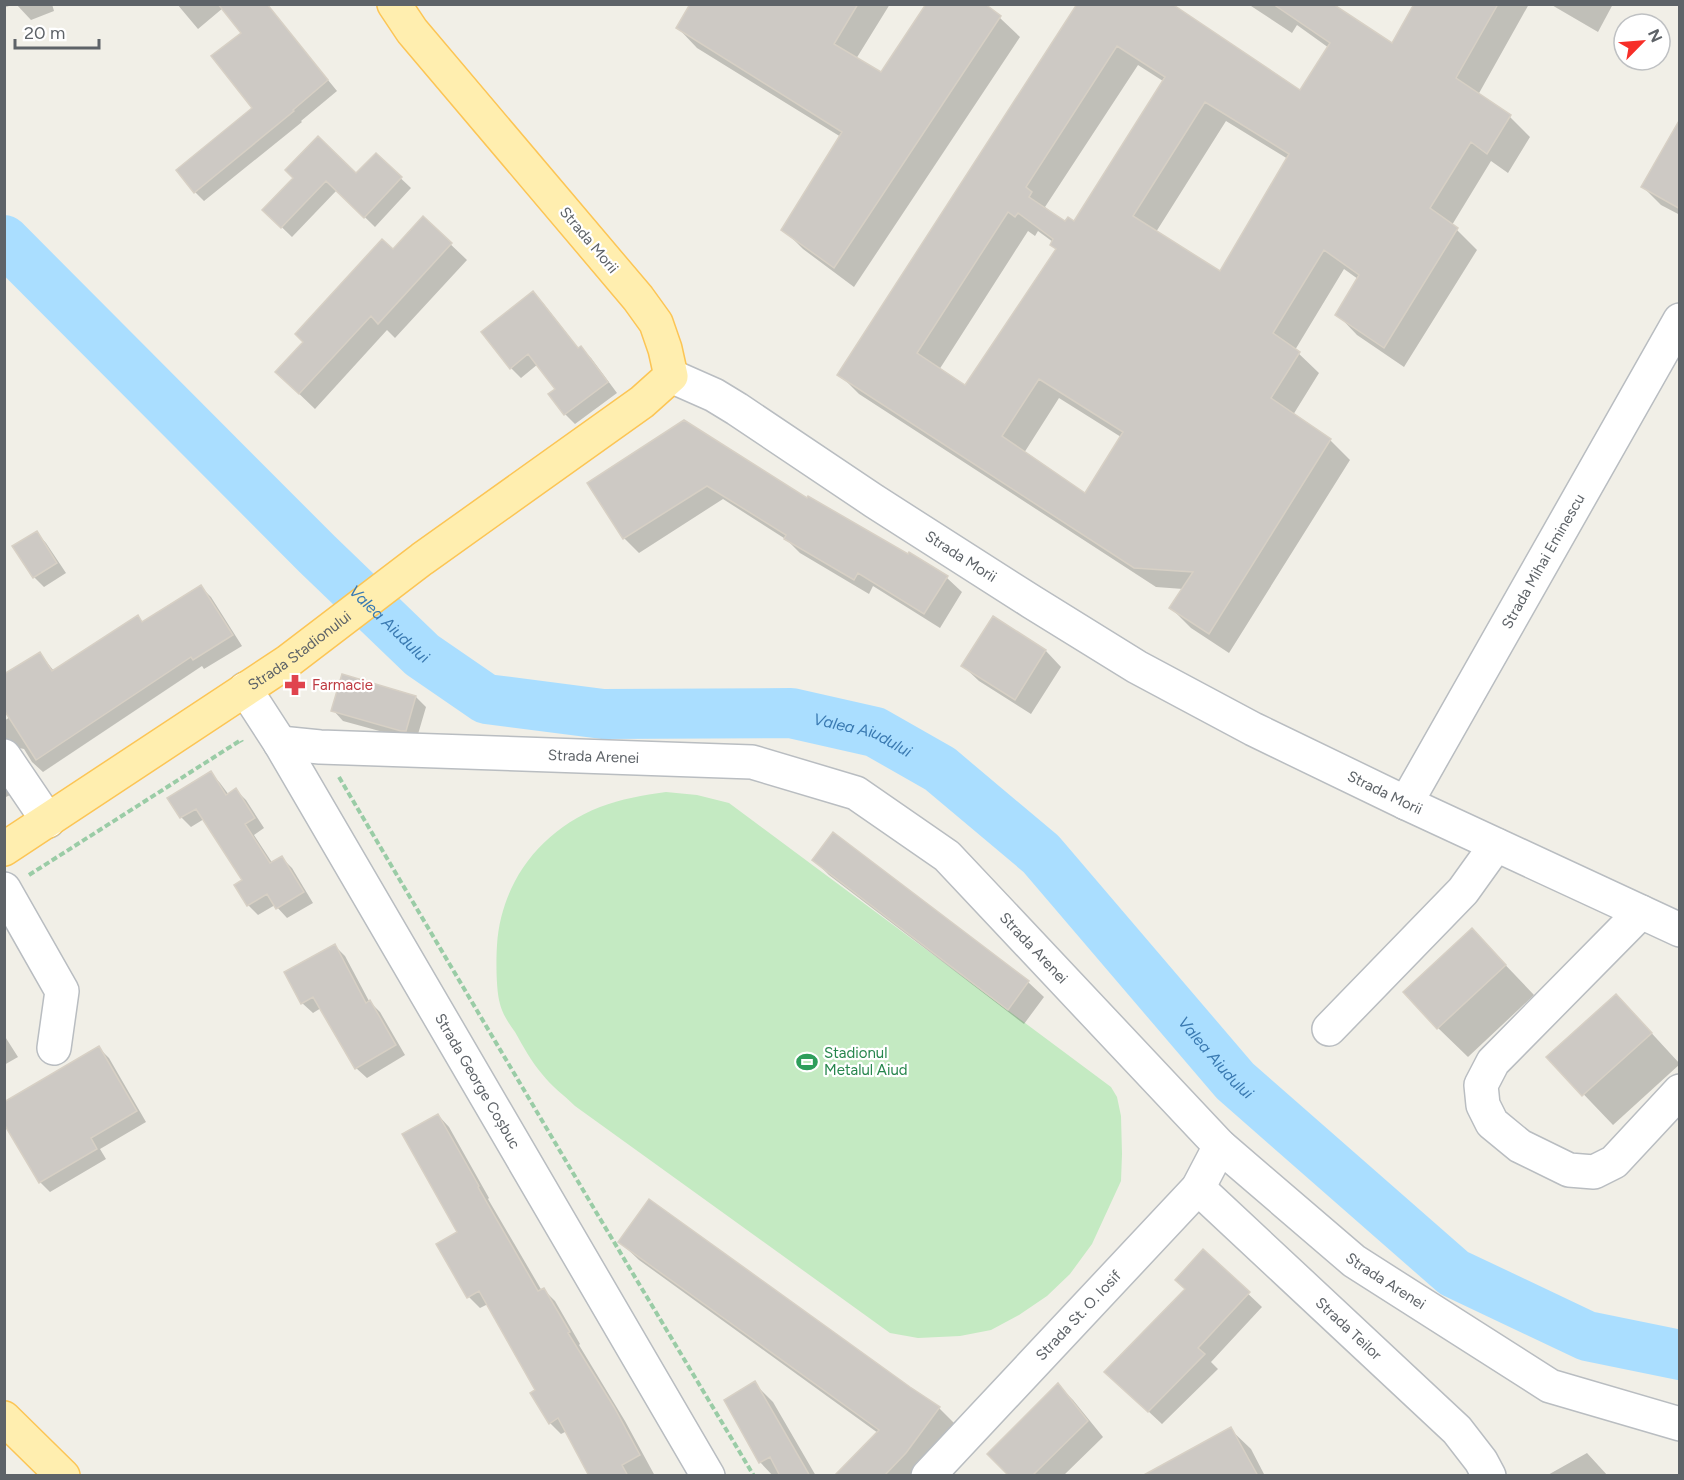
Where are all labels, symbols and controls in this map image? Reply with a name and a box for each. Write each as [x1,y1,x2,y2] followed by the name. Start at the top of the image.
[15,12,99,50] scale bar
[1612,12,1672,72] north arrow
[24,22,65,44] text: 20 m
[1644,26,1666,45] text: N
[556,203,622,277] street label: Strada Morii
[1498,490,1589,632] street label: Strada Mihai Eminescu
[922,527,1000,586] street label: Strada Morii
[346,581,433,667] water label: Valea Aiudului
[245,607,355,694] street label: Strada Stadionului
[283,673,307,697] pharmacy icon: Farmacie
[312,676,373,694] place label: Farmacie
[812,709,916,761] water label: Valea Aiudului
[548,746,640,767] street label: Strada Arenei
[1344,767,1425,818] street label: Strada Morii
[996,909,1071,987] street label: Strada Arenei
[431,1010,524,1152] street label: Strada George Coșbuc
[1174,1012,1258,1103] water label: Valea Aiudului
[824,1044,908,1079] place label: Stadionul Metalul Aiud
[795,1050,819,1074] sports icon: Stadionul Metalul Aiud
[1342,1249,1429,1313] street label: Strada Arenei
[1032,1266,1125,1364] street label: Strada St. O. Iosif
[1312,1293,1385,1364] street label: Strada Teilor

